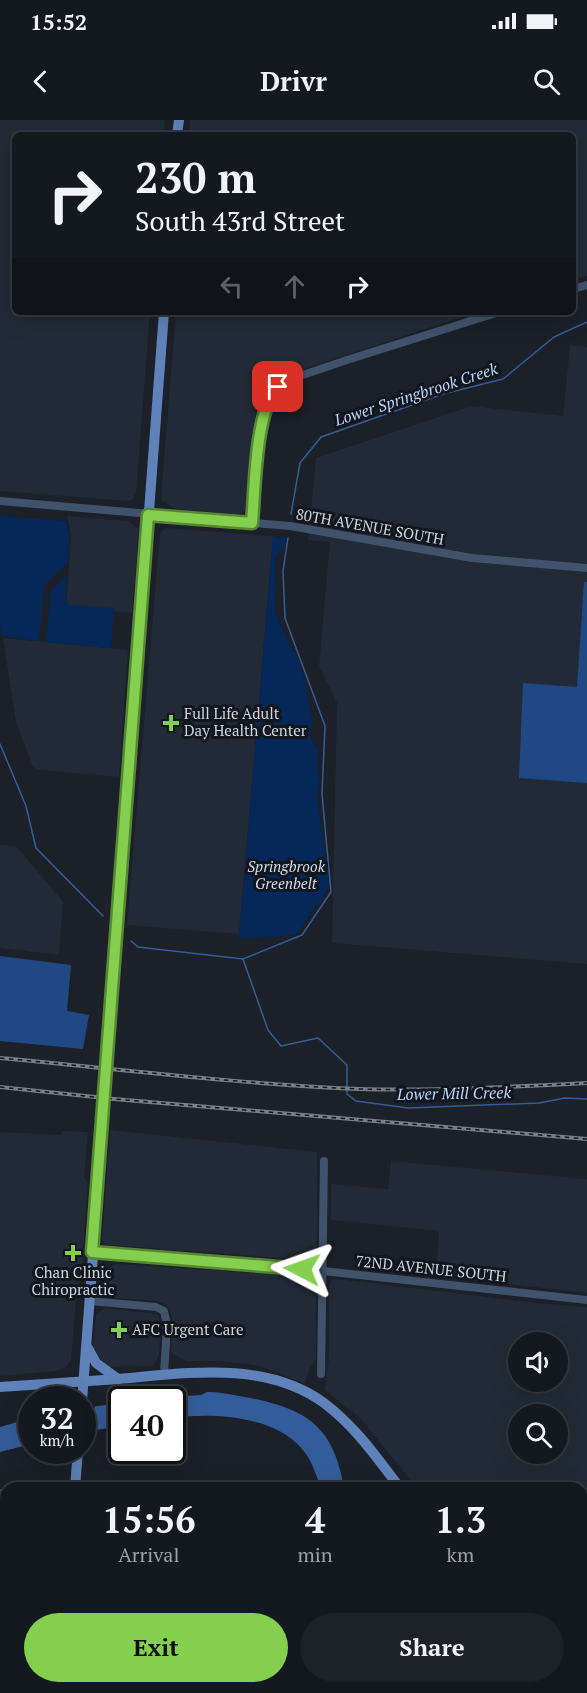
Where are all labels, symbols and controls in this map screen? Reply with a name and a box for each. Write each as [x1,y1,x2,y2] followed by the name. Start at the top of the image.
[30,7,87,36] text: 15:52
[260,63,327,99] text: Drivr
[24,65,57,98] icon: back
[530,65,563,98] icon: search
[135,149,256,205] text: 230 m
[36,156,114,234] icon: right
[135,203,345,239] text: South 43rd Street
[215,270,248,303] icon: left
[278,270,311,303] icon: ahead
[341,270,374,303] icon: right
[331,357,501,431] water label: Lower Springbrook Creek
[252,361,303,412] pin
[261,370,294,403] icon: arrive
[295,503,446,549] street label: 80TH AVENUE SOUTH
[184,703,307,740] place label: Full Life Adult Day Health Center
[162,714,180,732] marker: Full Life Adult Day Health Center
[247,856,326,893] park label: Springbrook Greenbelt
[396,1081,512,1105] water label: Lower Mill Creek
[270,1237,334,1301] position arrow
[64,1244,82,1262] marker: Chan Clinic Chiropractic
[355,1250,508,1286] street label: 72ND AVENUE SOUTH
[32,1262,114,1299] place label: Chan Clinic Chiropractic
[132,1319,244,1339] place label: AFC Urgent Care
[110,1321,128,1339] marker: AFC Urgent Care
[508,1332,568,1464] map controls
[508,1332,568,1392] button: sound
[108,1386,186,1464] speed limit sign: 40
[40,1398,74,1438] text: 32
[508,1404,568,1464] button: search
[40,1430,74,1450] text: km/h
[102,1496,196,1543] text: 15:56
[305,1496,325,1543] text: 4
[435,1496,486,1543] text: 1.3
[118,1541,179,1568] text: Arrival
[298,1541,333,1568] text: min
[447,1541,474,1568] text: km
[24,1613,288,1682] button: Exit
[300,1613,564,1682] button: Share

